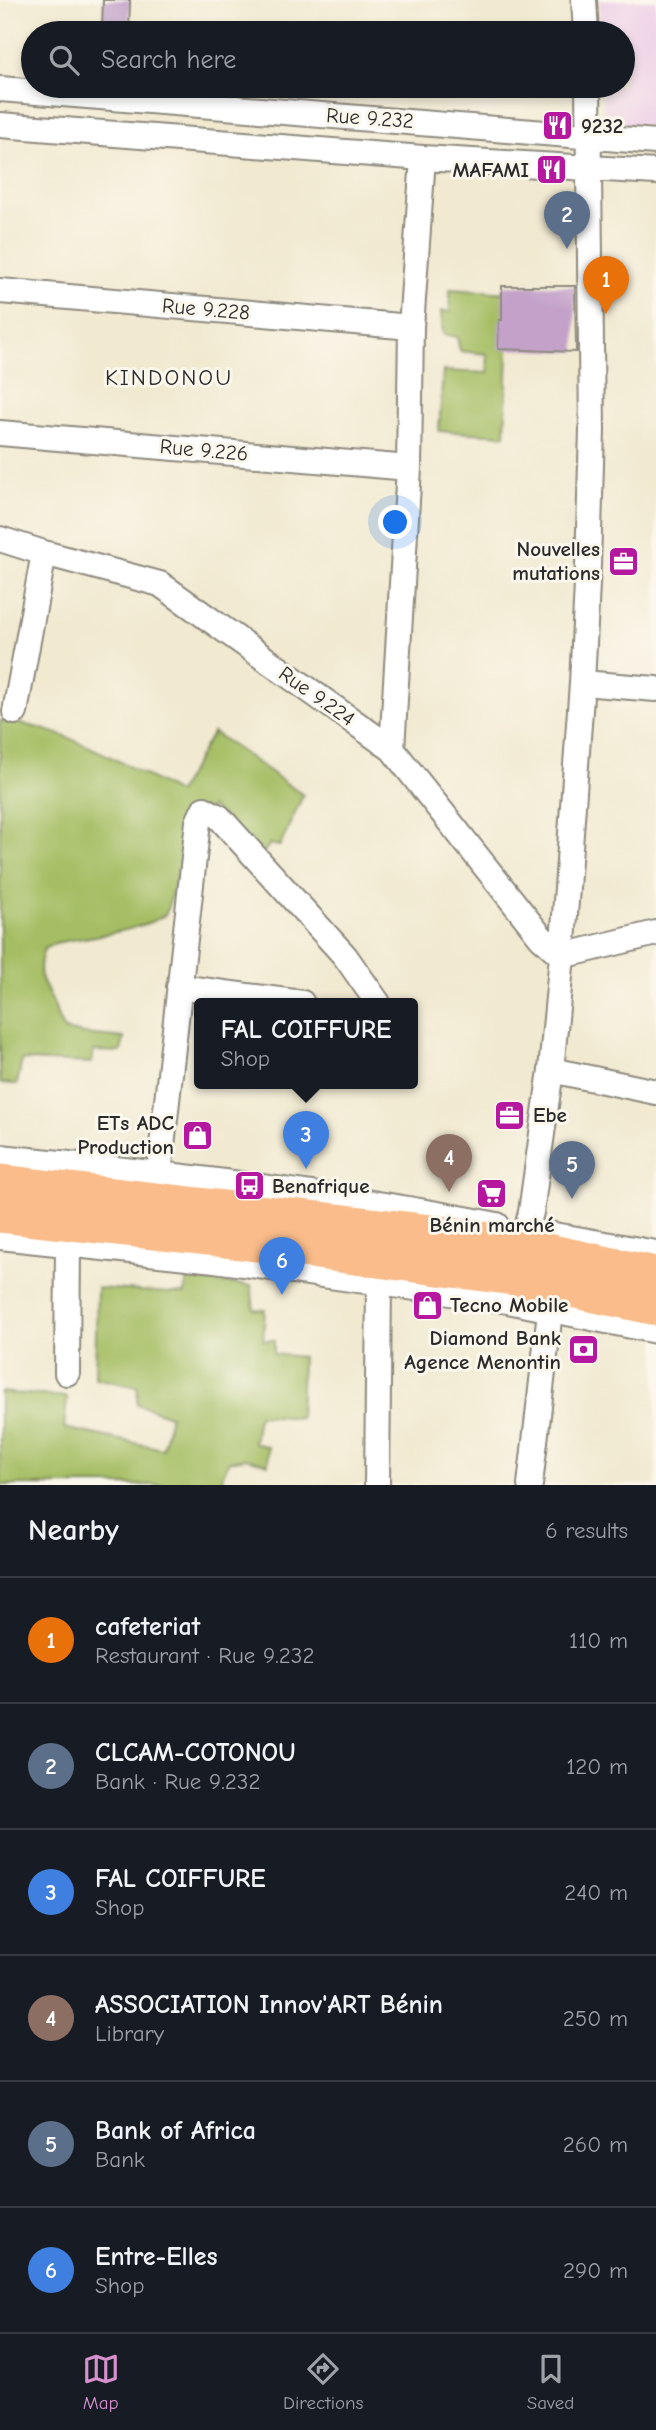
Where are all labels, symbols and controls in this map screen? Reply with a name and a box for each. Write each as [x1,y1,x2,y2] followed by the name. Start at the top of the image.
[21,21,635,98] search box
[45,41,83,79] icon: search
[101,45,236,75] text: Search here
[325,103,415,133] street label: Rue 9.232
[541,109,575,143] restaurant icon: 9232
[581,114,623,138] place label: 9232
[535,153,569,187] restaurant icon: MAFAMI
[453,158,529,182] place label: MAFAMI
[544,191,590,249] pin: 2
[583,256,629,314] pin: 1
[161,293,251,325] street label: Rue 9.228
[105,364,233,391] district label: KINDONOU
[159,434,249,466] street label: Rue 9.226
[378,505,412,539] your location
[512,537,600,585] place label: Nouvelles mutations
[606,544,640,578] office icon: Nouvelles mutations
[274,661,360,731] street label: Rue 9.224
[194,998,418,1089] popup
[221,1015,391,1045] text: FAL COIFFURE
[221,1045,270,1072] text: Shop
[493,1098,527,1132] office icon: Ebe
[533,1103,567,1127] place label: Ebe
[77,1111,174,1159] place label: ETs ADC Production
[283,1111,329,1169] pin: 3
[180,1118,214,1152] shop icon: ETs ADC Production
[426,1134,472,1192] pin: 4
[549,1141,595,1199] pin: 5
[232,1169,266,1203] bus stop icon: Benafrique
[272,1174,369,1198] place label: Benafrique
[475,1176,509,1210] supermarket icon: Bénin marché
[429,1213,555,1237] place label: Bénin marché
[259,1237,305,1295] pin: 6
[410,1288,444,1322] shop icon: Tecno Mobile
[450,1293,568,1317] place label: Tecno Mobile
[404,1326,562,1374] place label: Diamond Bank Agence Menontin
[567,1333,601,1367] bank icon: Diamond Bank Agence Menontin
[28,1513,119,1548] text: Nearby
[545,1517,628,1544] text: 6 results
[95,1612,200,1642] text: cafeteriat
[46,1627,56,1654] text: 1
[569,1627,628,1654] text: 110 m
[95,1642,314,1669] text: Restaurant · Rue 9.232
[95,1738,296,1768] text: CLCAM-COTONOU
[45,1753,57,1780] text: 2
[566,1753,628,1780] text: 120 m
[95,1768,261,1795] text: Bank · Rue 9.232
[95,1864,266,1894] text: FAL COIFFURE
[45,1879,57,1906] text: 3
[564,1879,628,1906] text: 240 m
[95,1894,144,1921] text: Shop
[95,1990,443,2020] text: ASSOCIATION Innov'ART Bénin
[46,2005,56,2032] text: 4
[563,2005,628,2032] text: 250 m
[95,2020,164,2047] text: Library
[95,2116,256,2146] text: Bank of Africa
[45,2131,57,2158] text: 5
[563,2131,628,2158] text: 260 m
[95,2146,145,2173] text: Bank
[95,2242,218,2272] text: Entre-Elles
[45,2257,57,2284] text: 6
[563,2257,628,2284] text: 290 m
[95,2272,144,2299] text: Shop
[82,2350,120,2414] tab: Map
[283,2350,363,2414] tab: Directions
[527,2350,574,2414] tab: Saved

